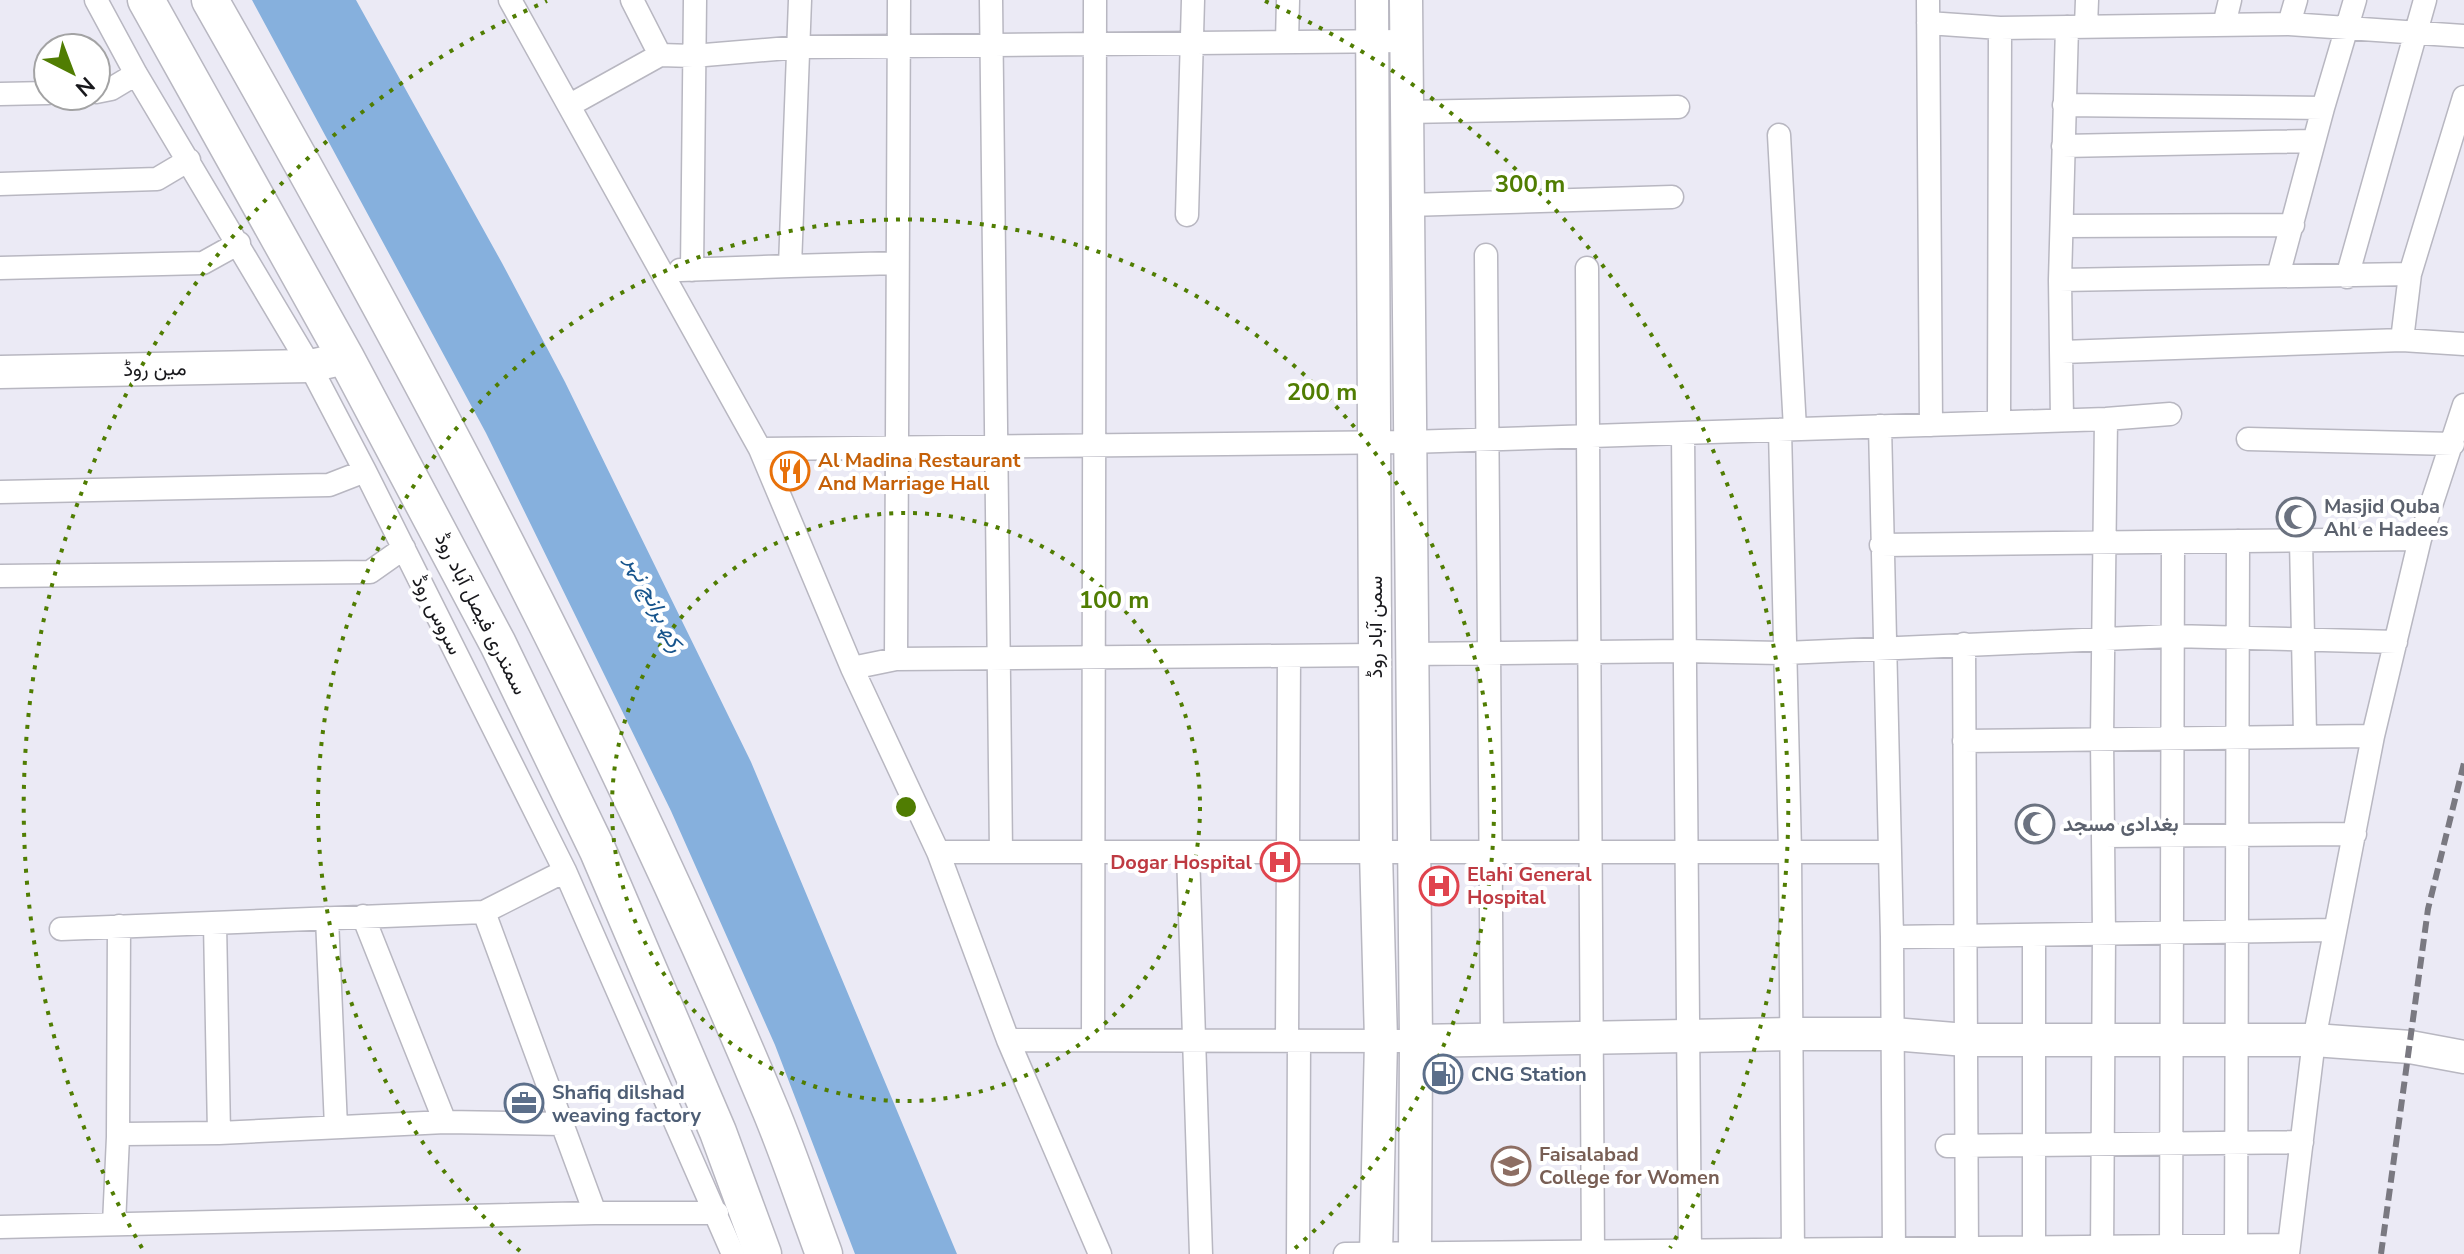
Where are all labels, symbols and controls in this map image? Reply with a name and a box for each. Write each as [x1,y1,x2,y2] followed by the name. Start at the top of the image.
[32,32,112,112] north arrow
[69,69,101,103] text: N
[1495,168,1565,200] text: 300 m
[123,355,187,383] street label: مین روڈ
[1287,376,1357,408] text: 200 m
[818,447,1021,497] place label: Al Madina Restaurant And Marriage Hall
[769,450,811,492] restaurant icon: Al Madina Restaurant And Marriage Hall
[2324,493,2449,543] place label: Masjid Quba Ahl e Hadees
[2275,496,2317,538] mosque icon: Masjid Quba Ahl e Hadees
[428,528,534,700] street label: سمندری فیصل آباد روڈ
[618,549,692,658] water label: رکھ برانچ نہر
[405,571,469,659] street label: سروس روڈ
[1362,576,1389,678] street label: سمن آباد روڈ
[1079,584,1149,616] text: 100 m
[892,793,920,821] centre of rings
[2014,803,2056,845] mosque icon: بغدادی مسجد
[2063,811,2179,838] place label: بغدادی مسجد
[1259,841,1301,883] hospital icon: Dogar Hospital
[1110,849,1253,876] place label: Dogar Hospital
[1467,861,1592,911] place label: Elahi General Hospital
[1418,865,1460,907] hospital icon: Elahi General Hospital
[1422,1053,1464,1095] fuel station icon: CNG Station
[1471,1061,1587,1088] place label: CNG Station
[552,1079,701,1129] place label: Shafiq dilshad weaving factory
[503,1082,545,1124] office icon: Shafiq dilshad weaving factory
[1539,1141,1720,1191] place label: Faisalabad College for Women
[1490,1145,1532,1187] school or university icon: Faisalabad College for Women

